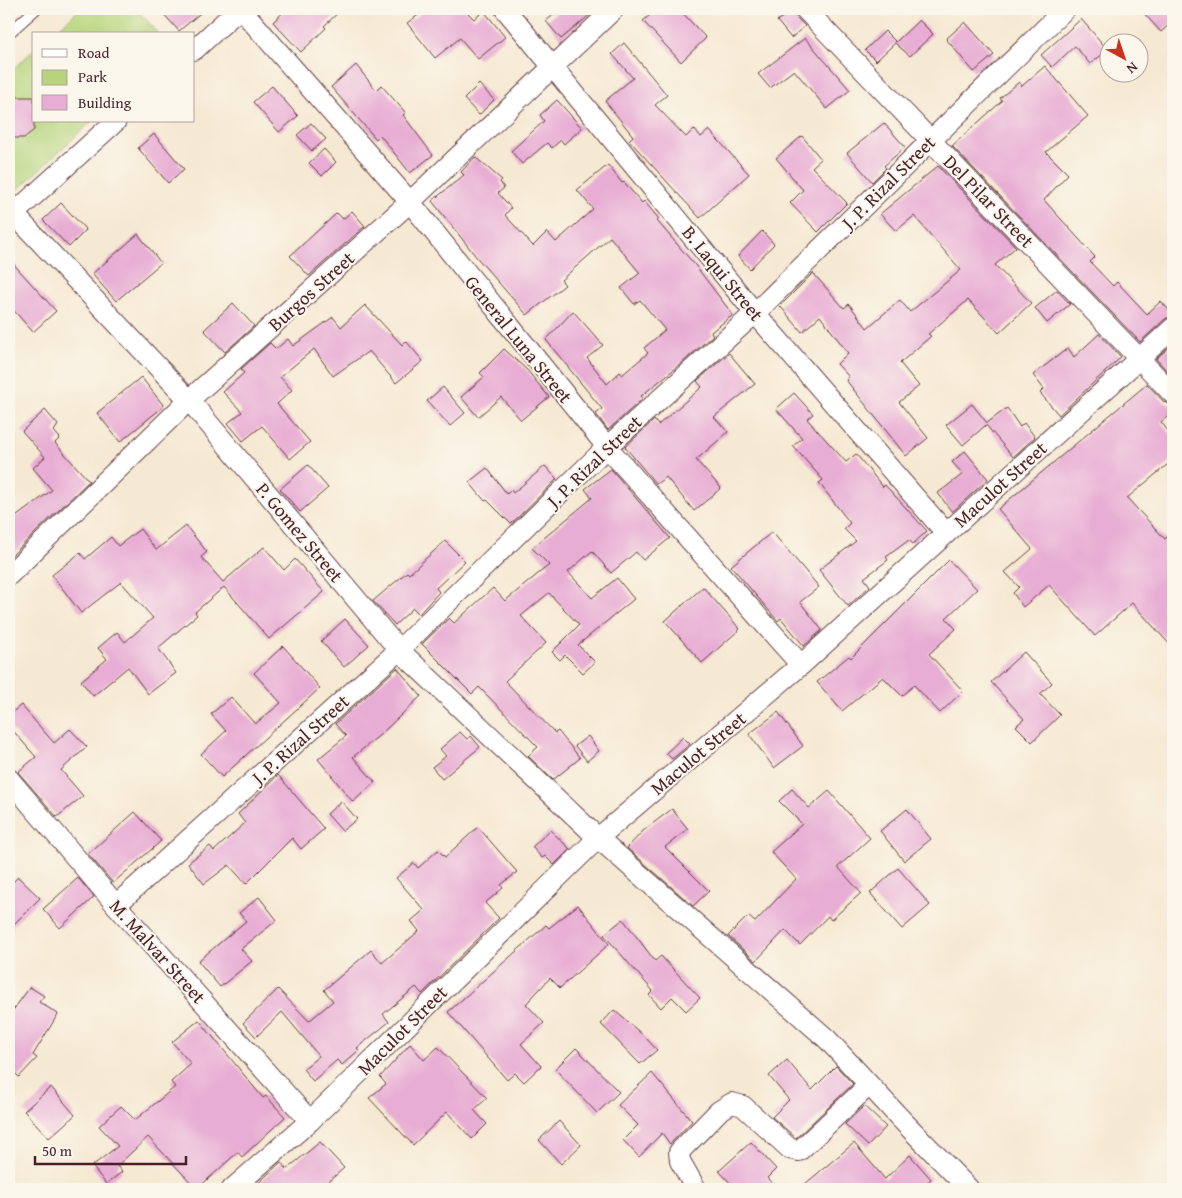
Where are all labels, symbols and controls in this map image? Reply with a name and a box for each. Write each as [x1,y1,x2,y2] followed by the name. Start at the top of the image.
[32,32,195,122] legend
[1100,32,1150,82] north arrow
[78,42,109,63] text: Road
[1122,57,1142,79] text: N
[78,66,107,87] text: Park
[78,92,132,113] text: Building
[833,128,942,237] street label: J. P. Rizal Street
[937,148,1041,254] street label: Del Pilar Street
[676,219,770,327] street label: B. Laqui Street
[262,244,361,337] street label: Burgos Street
[459,269,580,409] street label: General Luna Street
[539,408,648,515] street label: J. P. Rizal Street
[947,434,1053,534] street label: Maculot Street
[250,476,350,588] street label: P. Gomez Street
[243,687,355,792] street label: J. P. Rizal Street
[644,704,752,801] street label: Maculot Street
[103,892,213,1010] street label: M. Malvar Street
[351,978,454,1081] street label: Maculot Street
[35,1133,186,1165] scale bar
[42,1140,73,1161] text: 50 m

